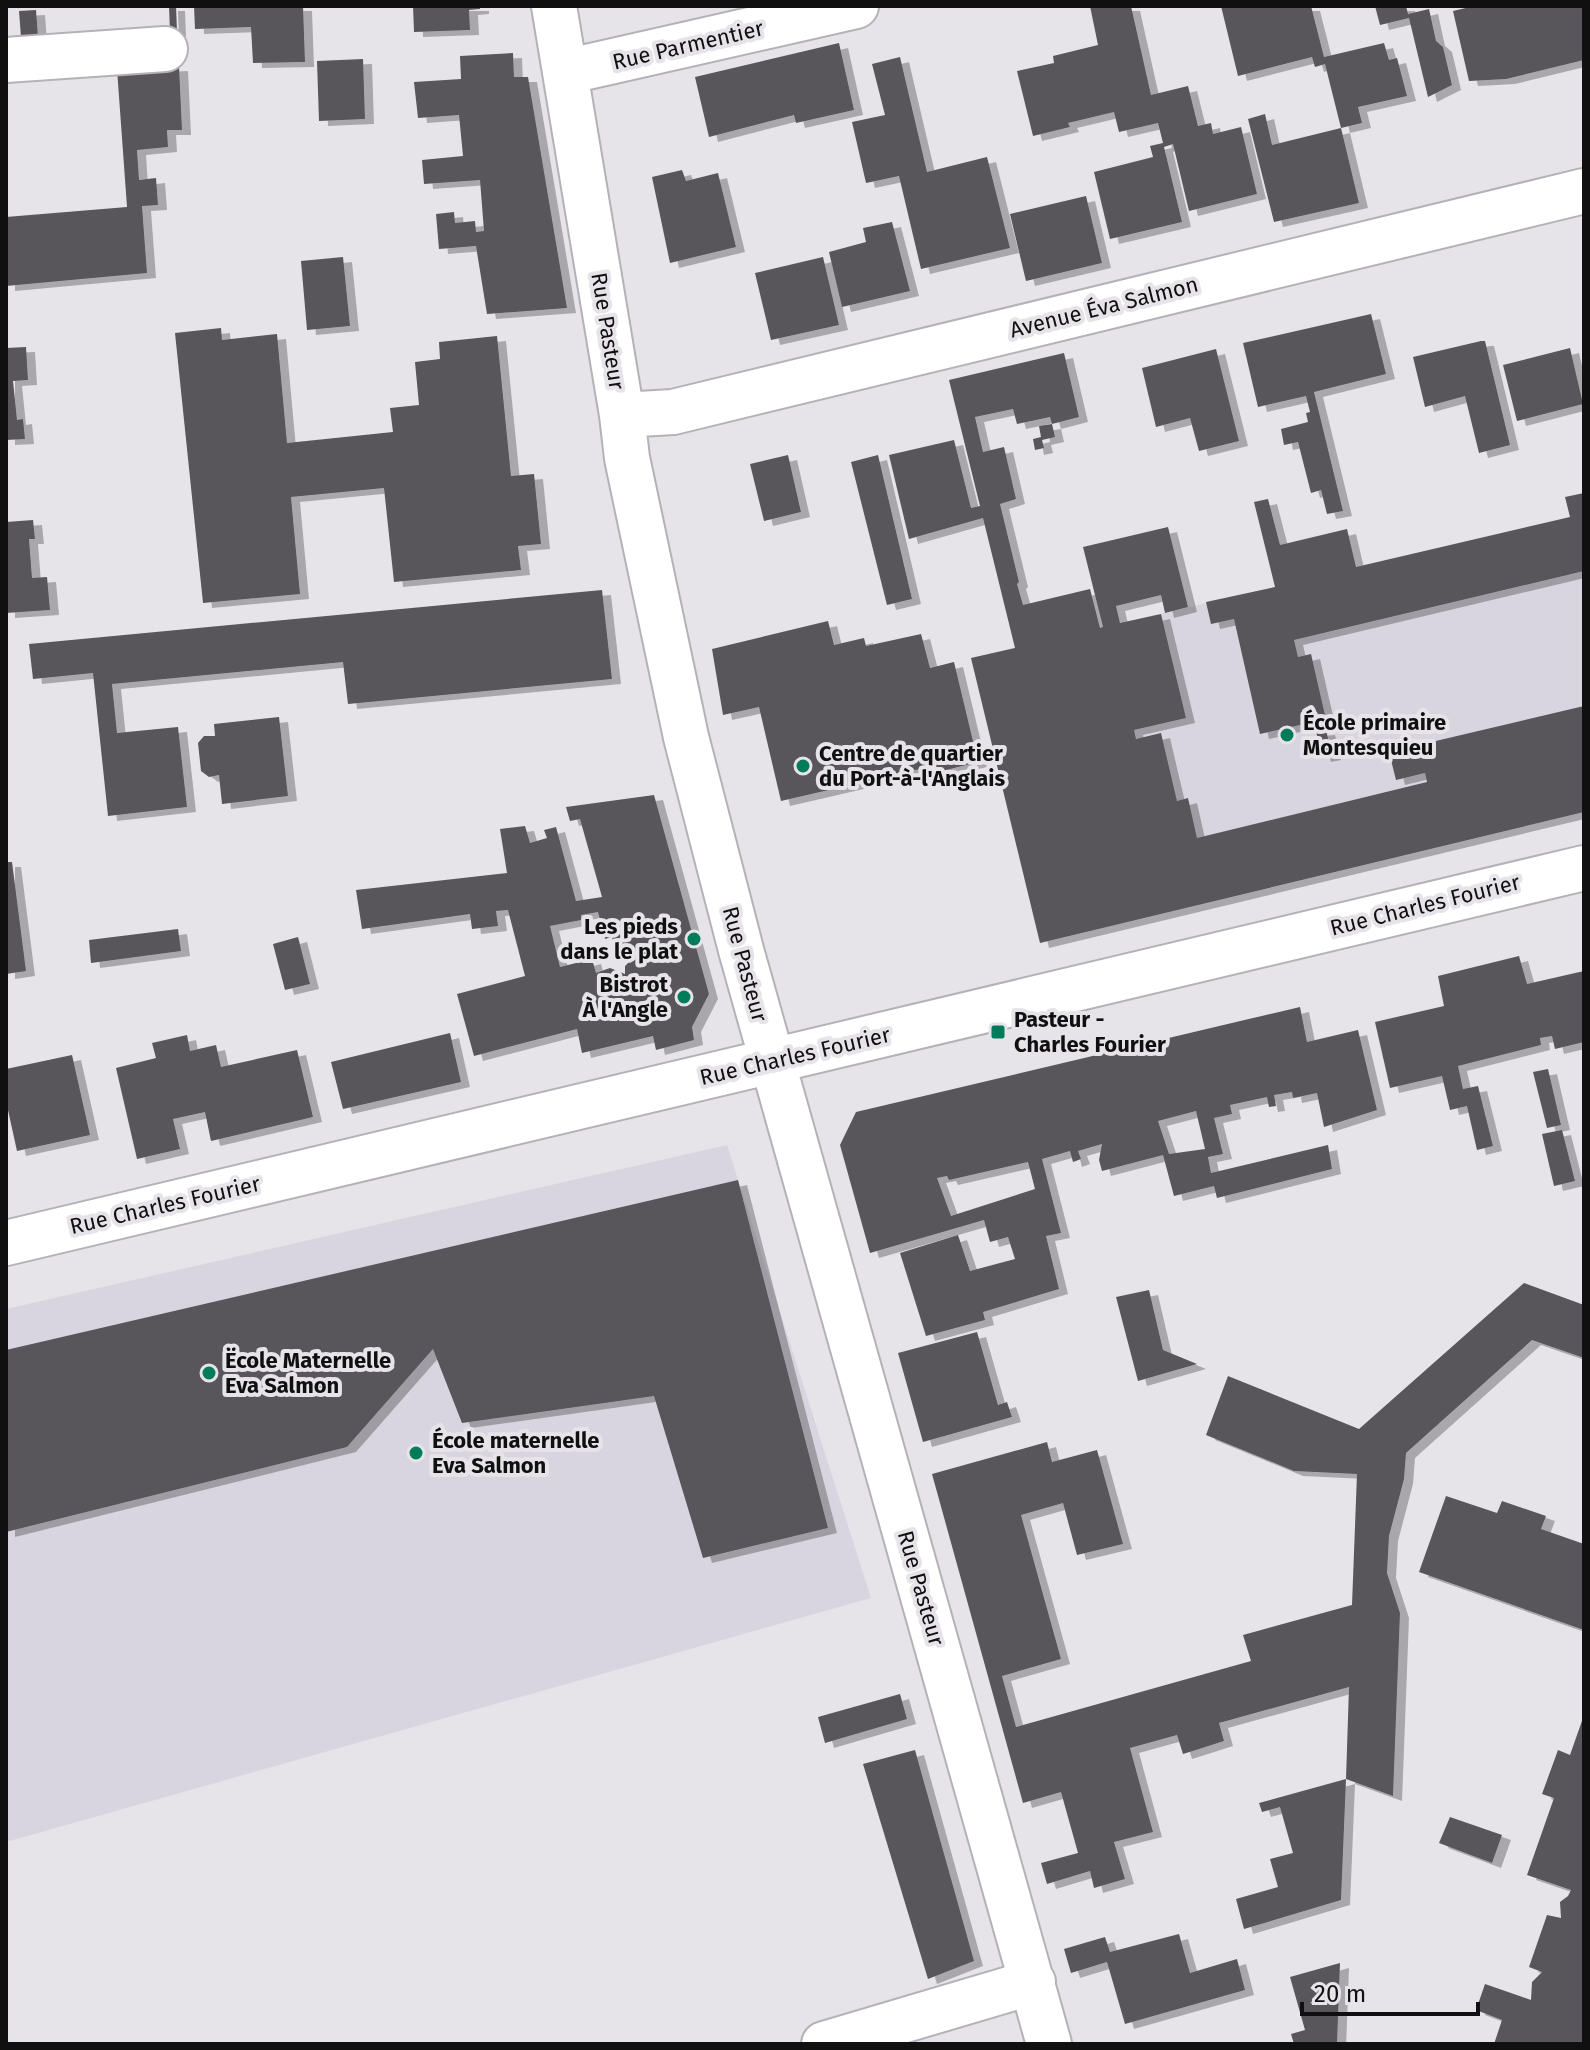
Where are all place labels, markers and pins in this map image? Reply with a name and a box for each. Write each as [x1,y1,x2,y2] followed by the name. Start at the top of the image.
[1303,709,1446,761] place label: École primaire Montesquieu
[1278,726,1296,744] marker: École primaire Montesquieu
[819,740,1006,792] place label: Centre de quartier du Port-à-l'Anglais
[794,757,812,775] marker: Centre de quartier du Port-à-l'Anglais
[560,913,678,965] place label: Les pieds dans le plat
[685,930,703,948] marker: Les pieds dans le plat
[582,971,669,1023] place label: Bistrot À l'Angle
[675,988,693,1006] marker: Bistrot À l'Angle
[1014,1006,1166,1058] place label: Pasteur - Charles Fourier
[989,1023,1007,1041] marker: Pasteur - Charles Fourier
[225,1347,391,1399] place label: Ëcole Maternelle Eva Salmon
[200,1364,218,1382] marker: Ëcole Maternelle Eva Salmon
[432,1427,600,1479] place label: École maternelle Eva Salmon
[407,1444,425,1462] marker: École maternelle Eva Salmon

